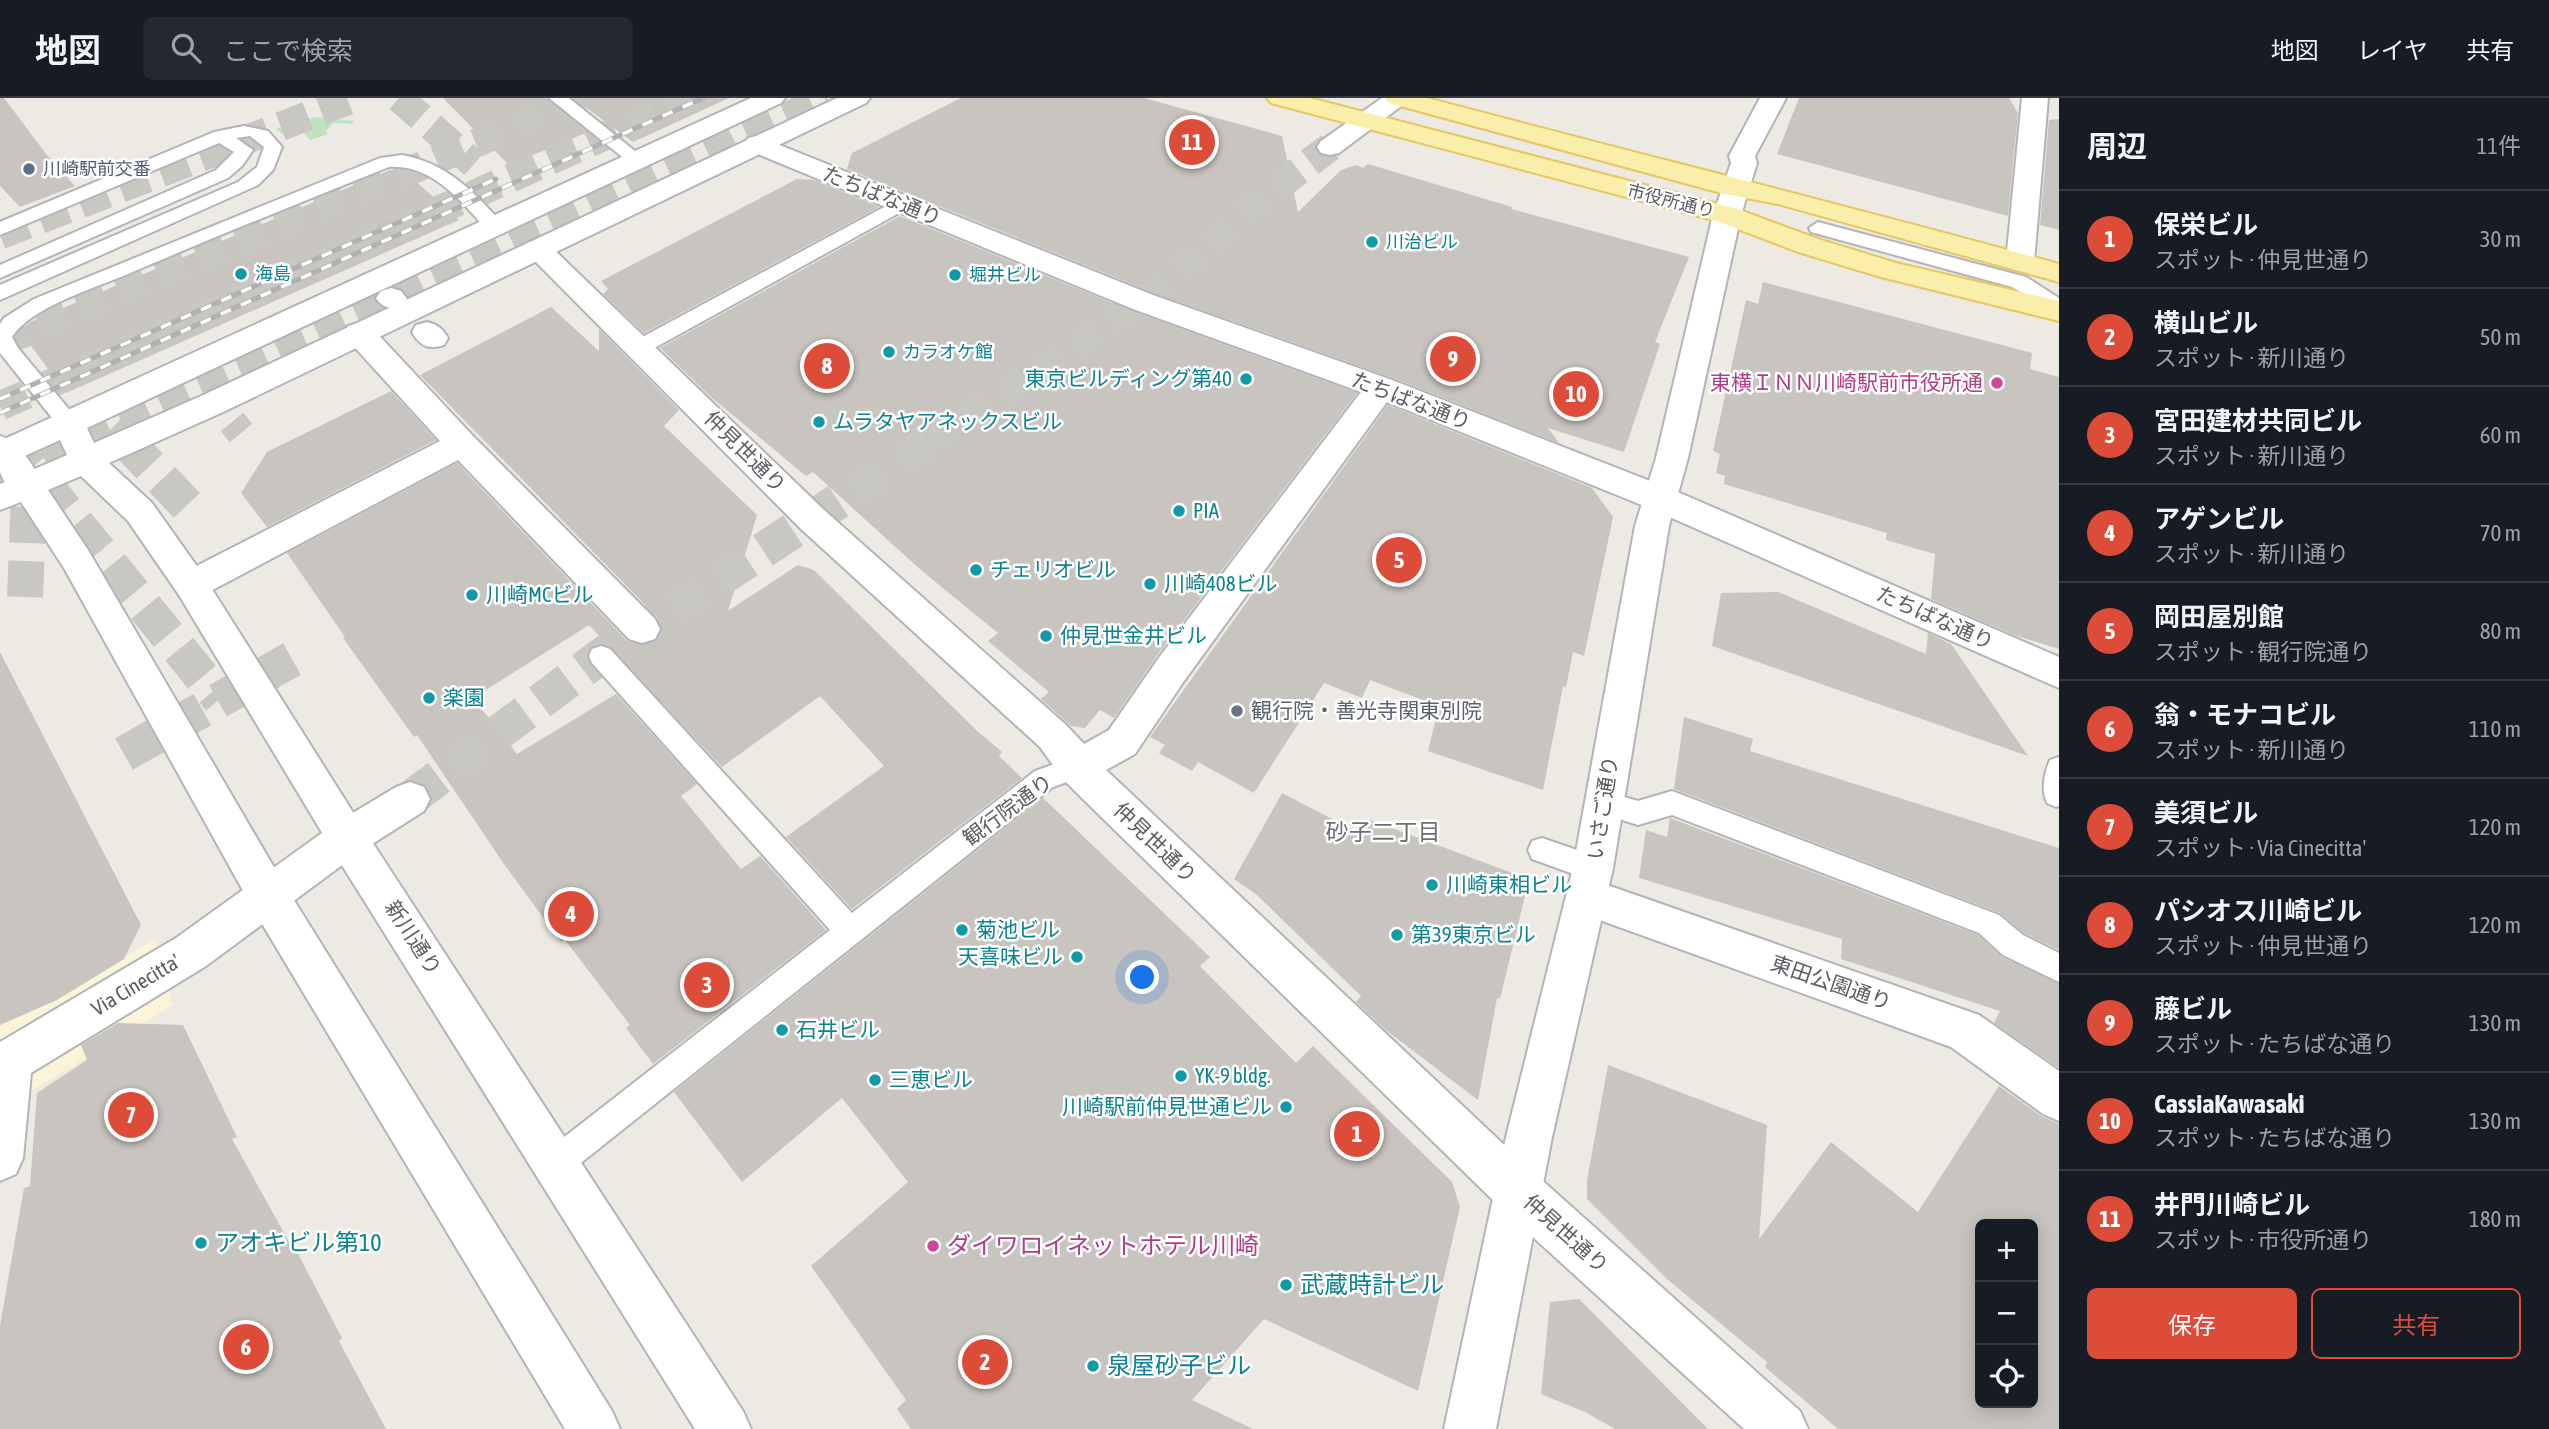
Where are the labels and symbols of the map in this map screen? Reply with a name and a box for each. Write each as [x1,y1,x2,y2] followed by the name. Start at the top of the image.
[1169,116,1215,168] pin: 11
[43,158,151,179] place label: 川崎駅前交番
[819,160,945,230] street label: たちばな通り
[21,161,37,177] marker: 川崎駅前交番
[1625,179,1717,222] street label: 市役所通り
[1386,231,1458,252] place label: 川治ビル
[1364,234,1380,250] marker: 川治ビル
[255,263,291,284] place label: 海島
[969,264,1041,285] place label: 堀井ビル
[233,266,249,282] marker: 海島
[947,267,963,283] marker: 堀井ビル
[1430,333,1476,385] pin: 9
[804,340,850,392] pin: 8
[903,341,993,362] place label: カラオケ館
[881,344,897,360] marker: カラオケ館
[1025,366,1232,390] place label: 東京ビルディング第40
[1348,366,1474,434] street label: たちばな通り
[1553,368,1599,420] pin: 10
[1710,370,1983,394] place label: 東横ＩＮＮ川崎駅前市役所通
[1238,371,1254,387] marker: 東京ビルディング第40
[1989,375,2005,391] marker: 東横ＩＮＮ川崎駅前市役所通
[700,406,791,497] street label: 仲見世通り
[833,409,1062,433] place label: ムラタヤアネックスビル
[811,414,827,430] marker: ムラタヤアネックスビル
[1193,498,1220,522] place label: PIA
[1171,503,1187,519] marker: PIA
[1376,534,1422,586] pin: 5
[990,557,1116,581] place label: チェリオビル
[968,562,984,578] marker: チェリオビル
[1164,571,1278,595] place label: 川崎408ビル
[1142,576,1158,592] marker: 川崎408ビル
[1873,580,1998,654] street label: たちばな通り
[486,582,594,606] place label: 川崎MCビル
[464,587,480,603] marker: 川崎MCビル
[1060,623,1207,647] place label: 仲見世金井ビル
[1038,628,1054,644] marker: 仲見世金井ビル
[443,685,485,709] place label: 楽園
[421,690,437,706] marker: 楽園
[1251,698,1482,722] place label: 観行院・善光寺関東別院
[1229,703,1245,719] marker: 観行院・善光寺関東別院
[1582,754,1622,862] street label: いさご通り
[958,769,1057,850] street label: 観行院通り
[1110,797,1202,887] street label: 仲見世通り
[1326,819,1441,845] district label: 砂子二丁目
[1446,872,1572,896] place label: 川崎東相ビル
[1424,877,1440,893] marker: 川崎東相ビル
[548,888,594,940] pin: 4
[381,896,447,979] street label: 新川通り
[976,917,1060,941] place label: 菊池ビル
[954,922,970,938] marker: 菊池ビル
[1411,922,1536,946] place label: 第39東京ビル
[1389,927,1405,943] marker: 第39東京ビル
[958,944,1063,968] place label: 天喜味ビル
[87,948,184,1020] street label: Via Cinecitta'
[1069,949,1085,965] marker: 天喜味ビル
[1768,950,1895,1014] street label: 東田公園通り
[684,959,730,1011] pin: 3
[1125,960,1159,994] your location
[796,1017,880,1041] place label: 石井ビル
[774,1022,790,1038] marker: 石井ビル
[1195,1063,1271,1087] place label: YK-9 bldg.
[889,1067,973,1091] place label: 三恵ビル
[1173,1068,1189,1084] marker: YK-9 bldg.
[867,1072,883,1088] marker: 三恵ビル
[108,1089,154,1141] pin: 7
[1062,1094,1272,1118] place label: 川崎駅前仲見世通ビル
[1278,1099,1294,1115] marker: 川崎駅前仲見世通ビル
[1334,1108,1380,1160] pin: 1
[1520,1189,1614,1277] street label: 仲見世通り
[215,1229,382,1256] place label: アオキビル第10
[947,1232,1259,1259] place label: ダイワロイネットホテル川崎
[193,1235,209,1251] marker: アオキビル第10
[925,1238,941,1254] marker: ダイワロイネットホテル川崎
[1300,1271,1444,1298] place label: 武蔵時計ビル
[1278,1277,1294,1293] marker: 武蔵時計ビル
[223,1321,269,1373] pin: 6
[962,1336,1008,1388] pin: 2
[1107,1352,1251,1379] place label: 泉屋砂子ビル
[1085,1358,1101,1374] marker: 泉屋砂子ビル

